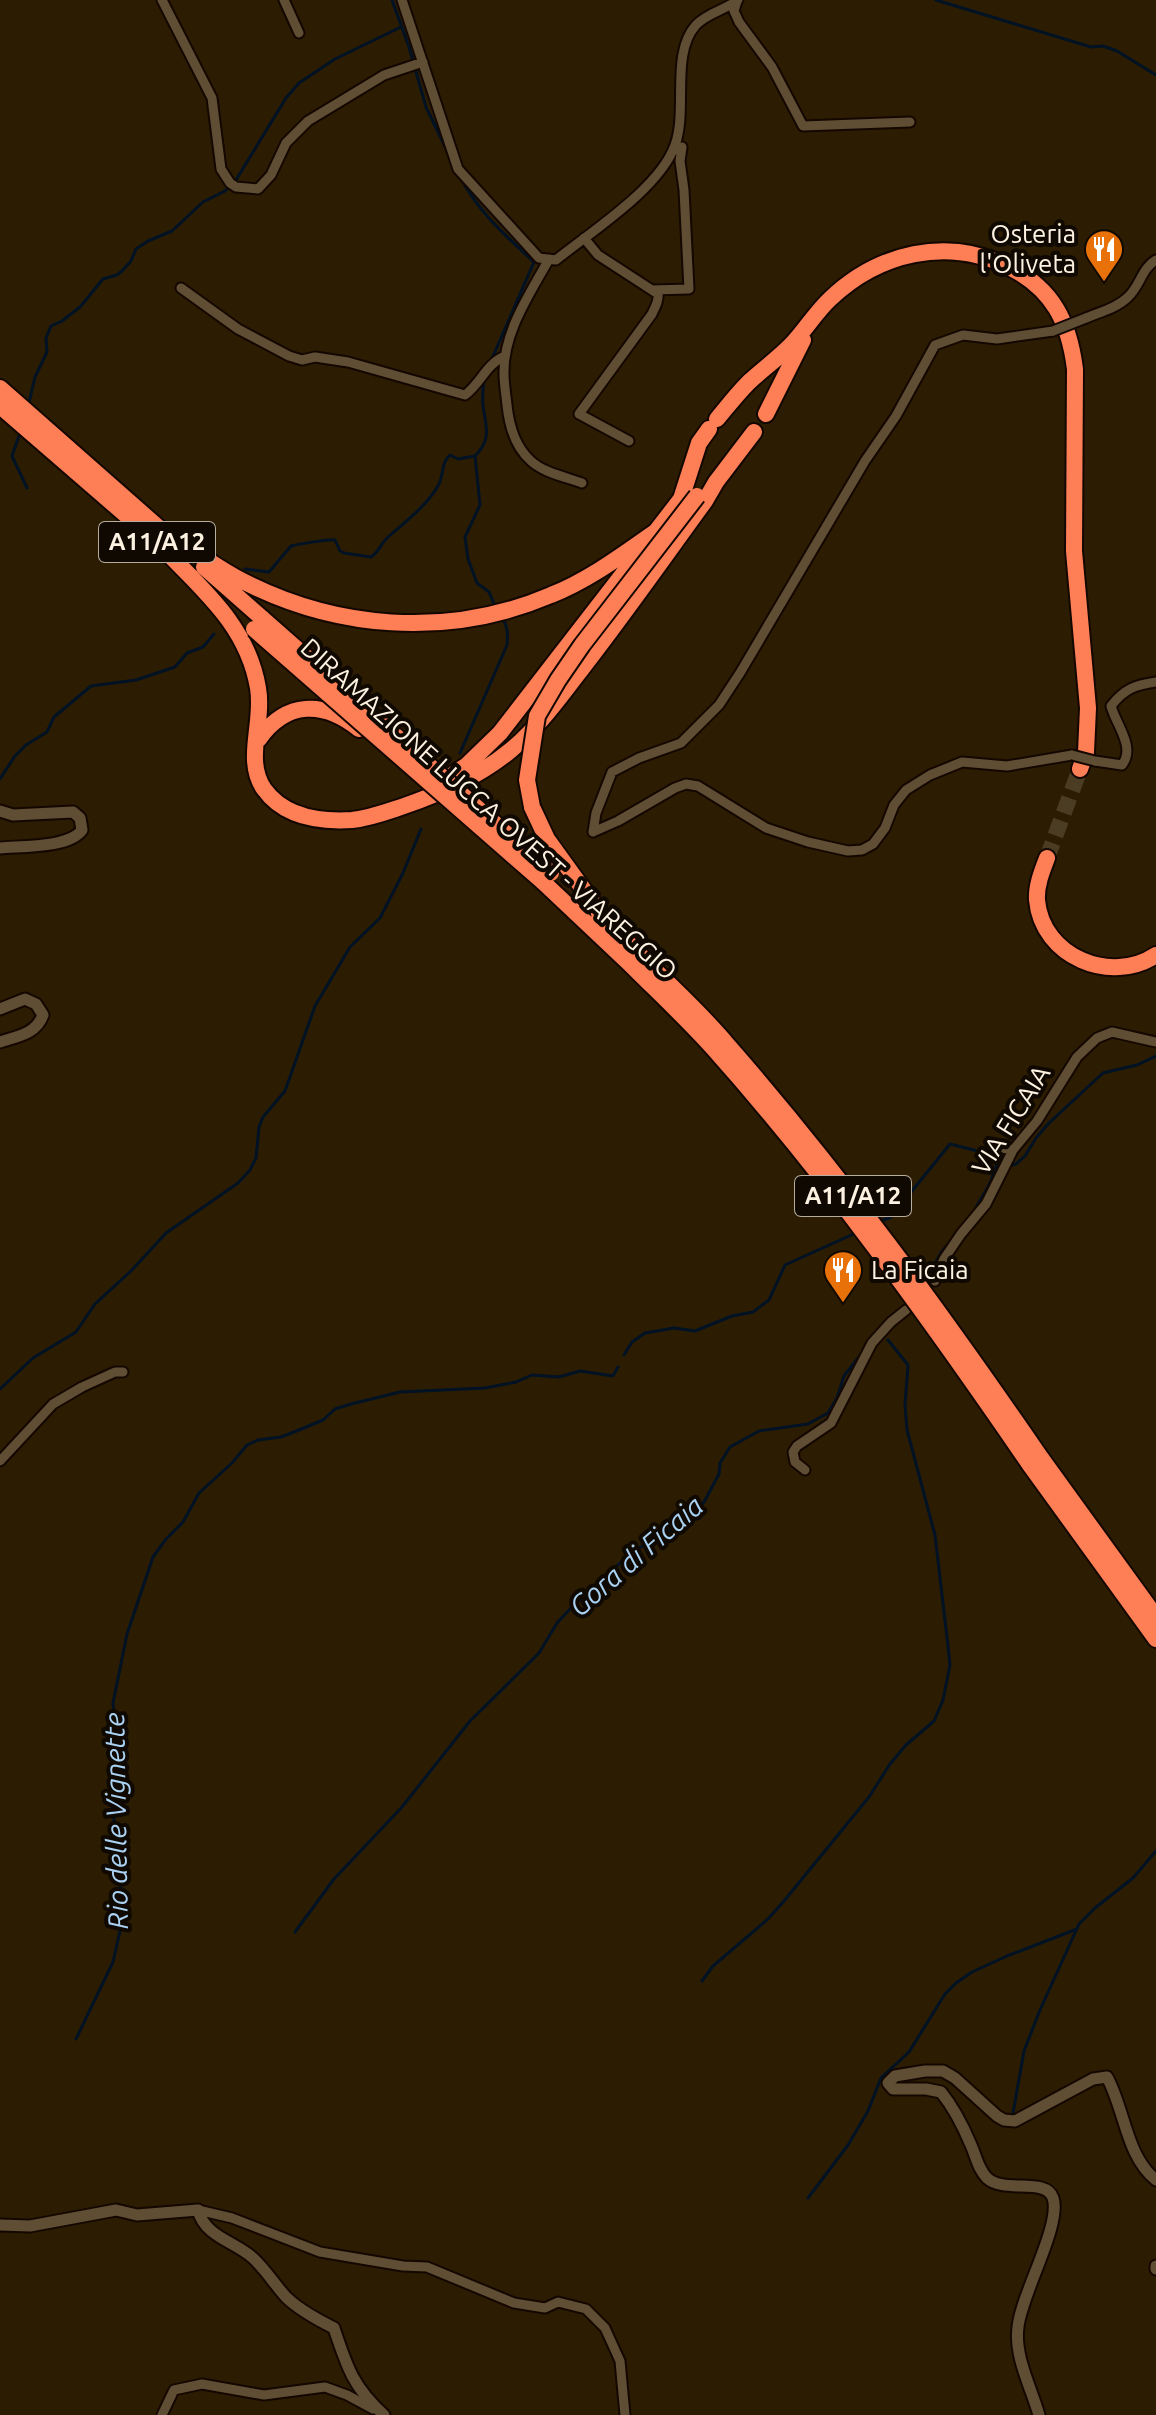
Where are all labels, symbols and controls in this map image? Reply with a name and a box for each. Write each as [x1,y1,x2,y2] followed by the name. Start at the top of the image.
[979,219,1076,278] place label: Osteria l'Oliveta
[1083,228,1125,283] restaurant icon: Osteria l'Oliveta
[99,522,215,562] road number: A11/A12
[296,632,683,985] street label: DIRAMAZIONE LUCCA OVEST - VIAREGGIO
[966,1060,1056,1180] street label: VIA FICAIA
[795,1176,911,1216] road number: A11/A12
[822,1249,864,1304] restaurant icon: La Ficaia
[871,1255,969,1284] place label: La Ficaia
[563,1489,709,1622] water label: Gora di Ficaia
[98,1712,133,1930] water label: Rio delle Vignette

